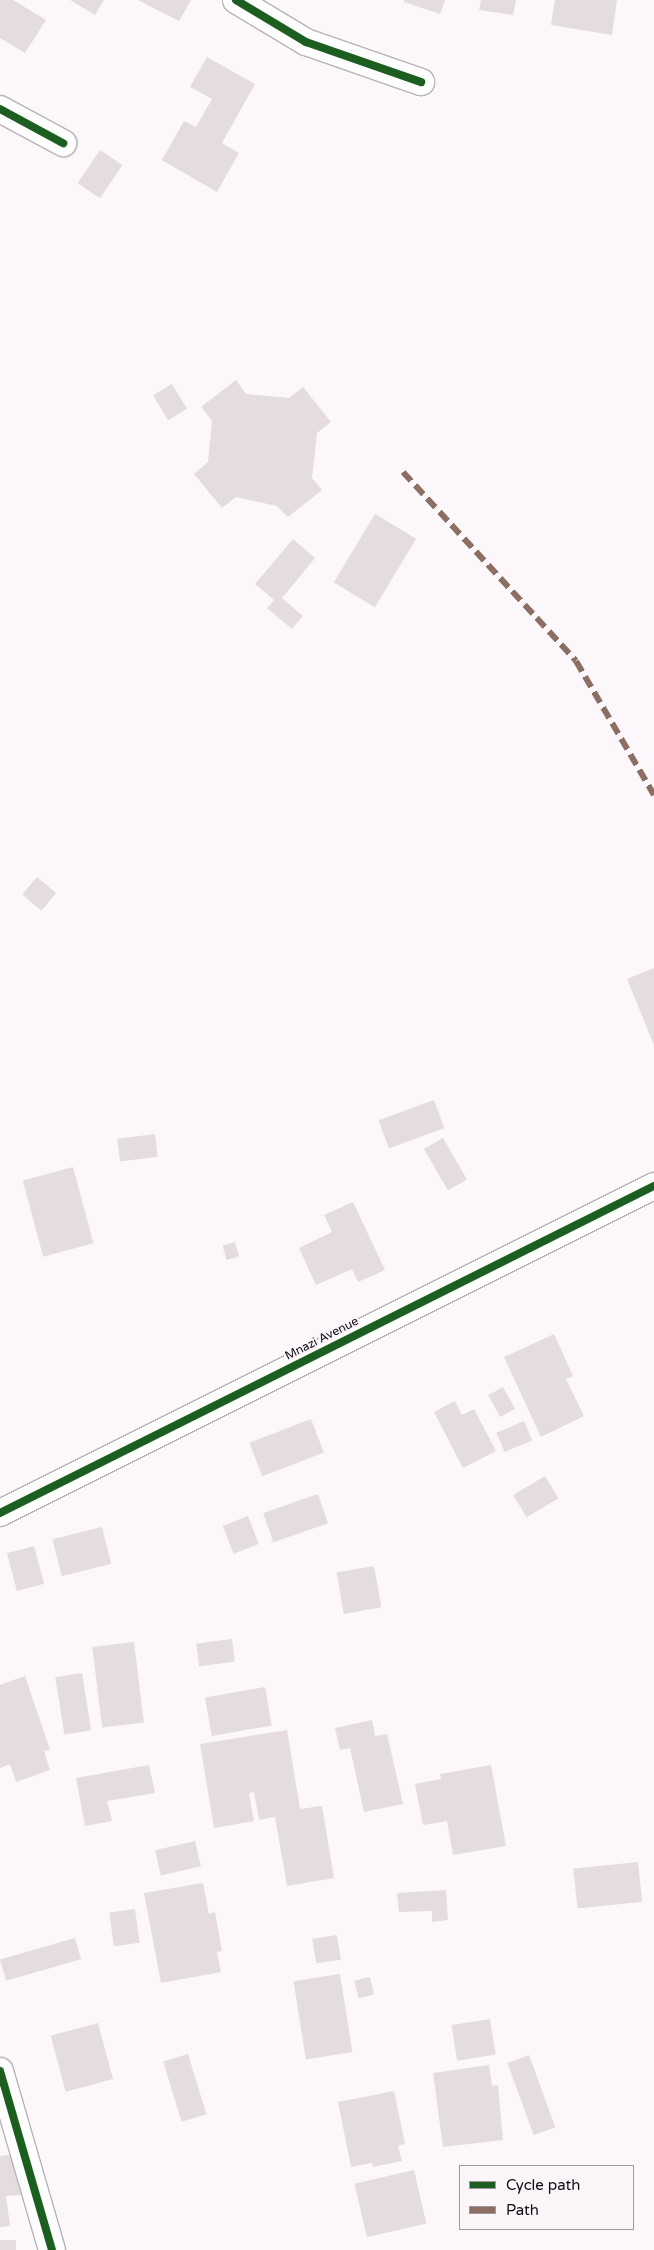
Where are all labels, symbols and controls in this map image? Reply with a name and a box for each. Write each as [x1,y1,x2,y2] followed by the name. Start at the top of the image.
[283,1314,361,1364] street label: Mnazi Avenue
[459,2165,634,2230] legend
[506,2176,580,2194] text: Cycle path
[506,2201,539,2219] text: Path

